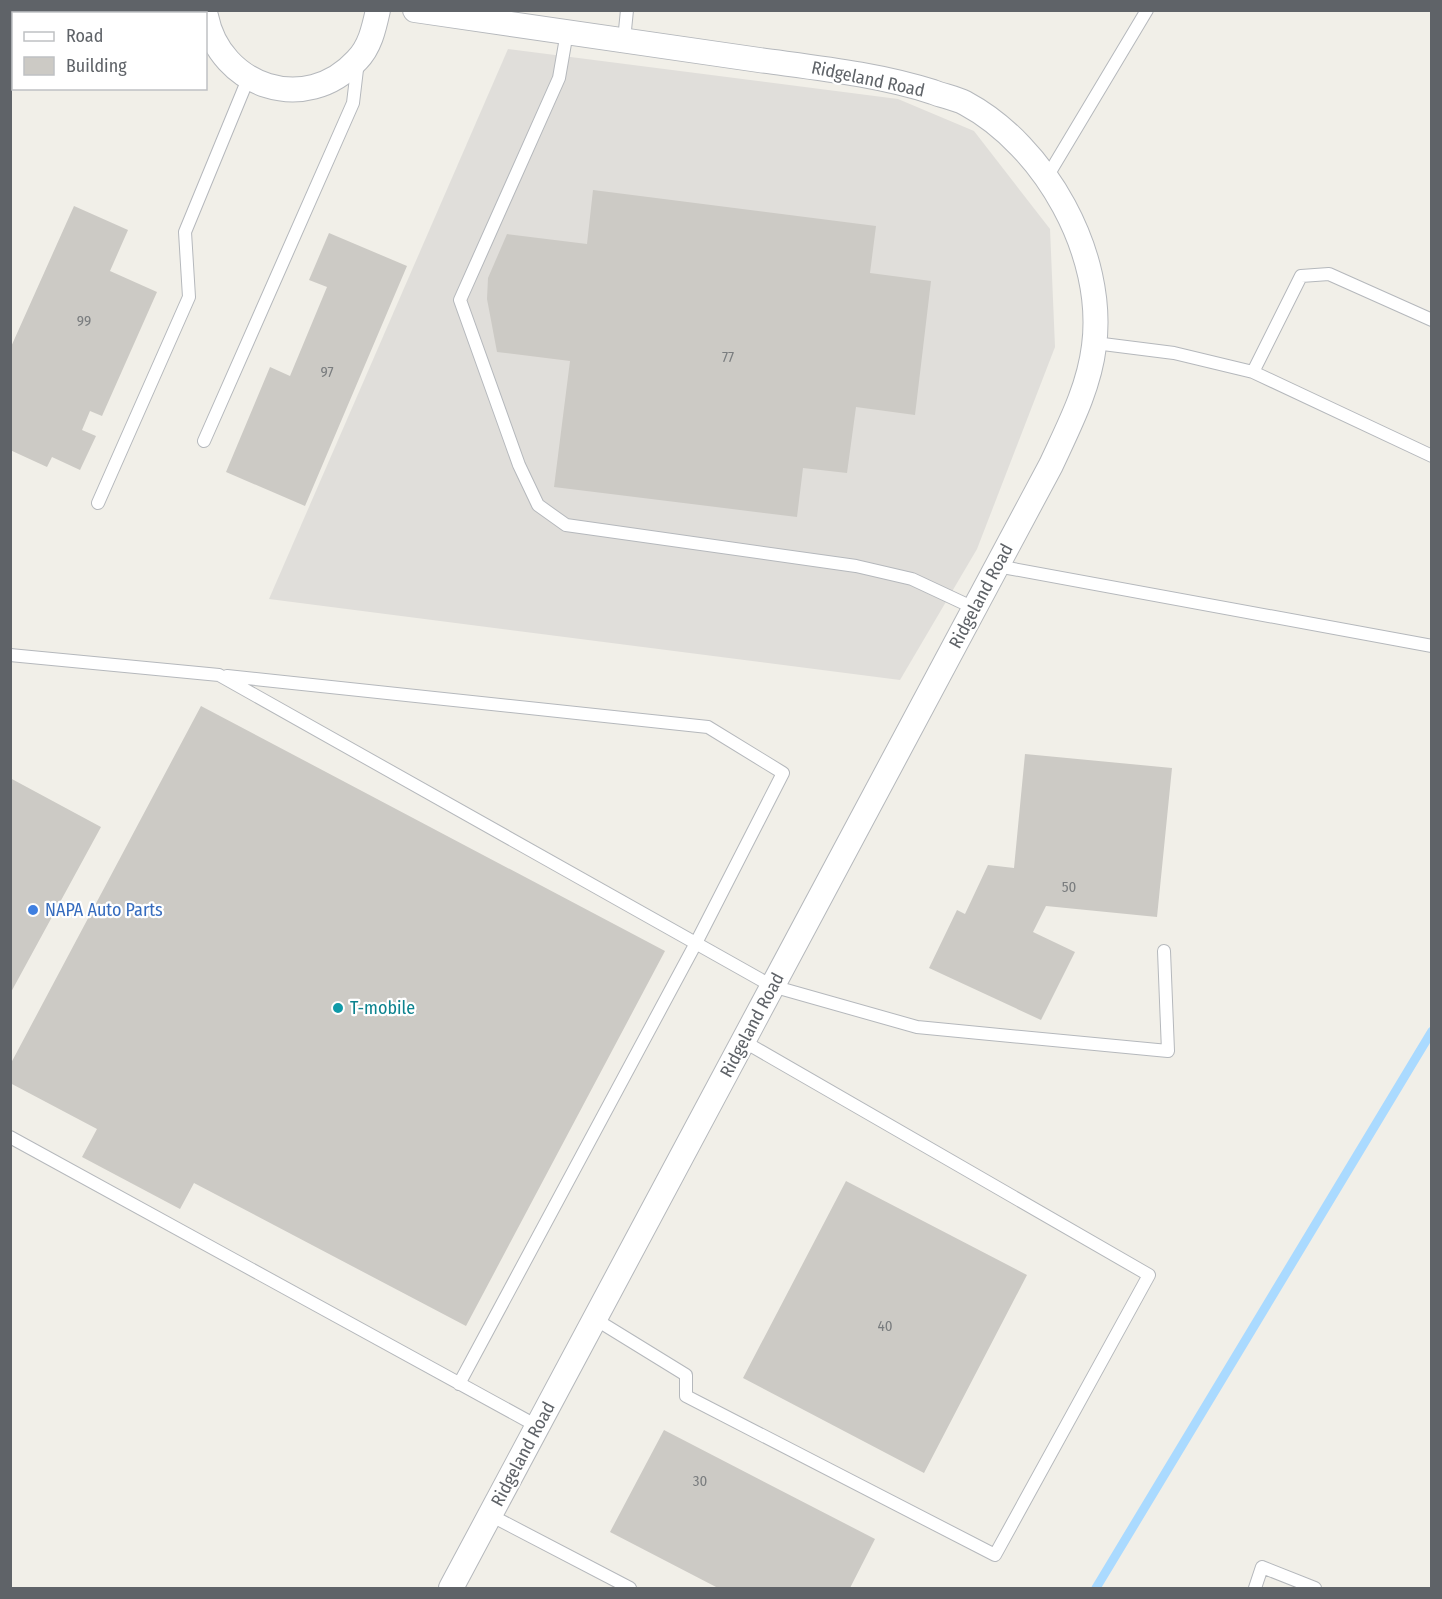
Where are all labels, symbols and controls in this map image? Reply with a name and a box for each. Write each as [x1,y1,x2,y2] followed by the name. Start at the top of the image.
[12,12,207,90] legend
[66,25,103,47] text: Road
[66,55,127,77] text: Building
[809,56,927,102] street label: Ridgeland Road
[77,312,91,330] house number: 99
[722,348,734,366] house number: 77
[320,363,334,381] house number: 97
[944,540,1018,652] street label: Ridgeland Road
[1062,878,1076,896] house number: 50
[45,899,163,921] place label: NAPA Auto Parts
[26,903,40,917] marker: NAPA Auto Parts
[715,969,789,1081] street label: Ridgeland Road
[350,997,415,1019] place label: T-mobile
[331,1001,345,1015] marker: T-mobile
[877,1317,893,1335] house number: 40
[486,1398,560,1510] street label: Ridgeland Road
[693,1472,707,1490] house number: 30

